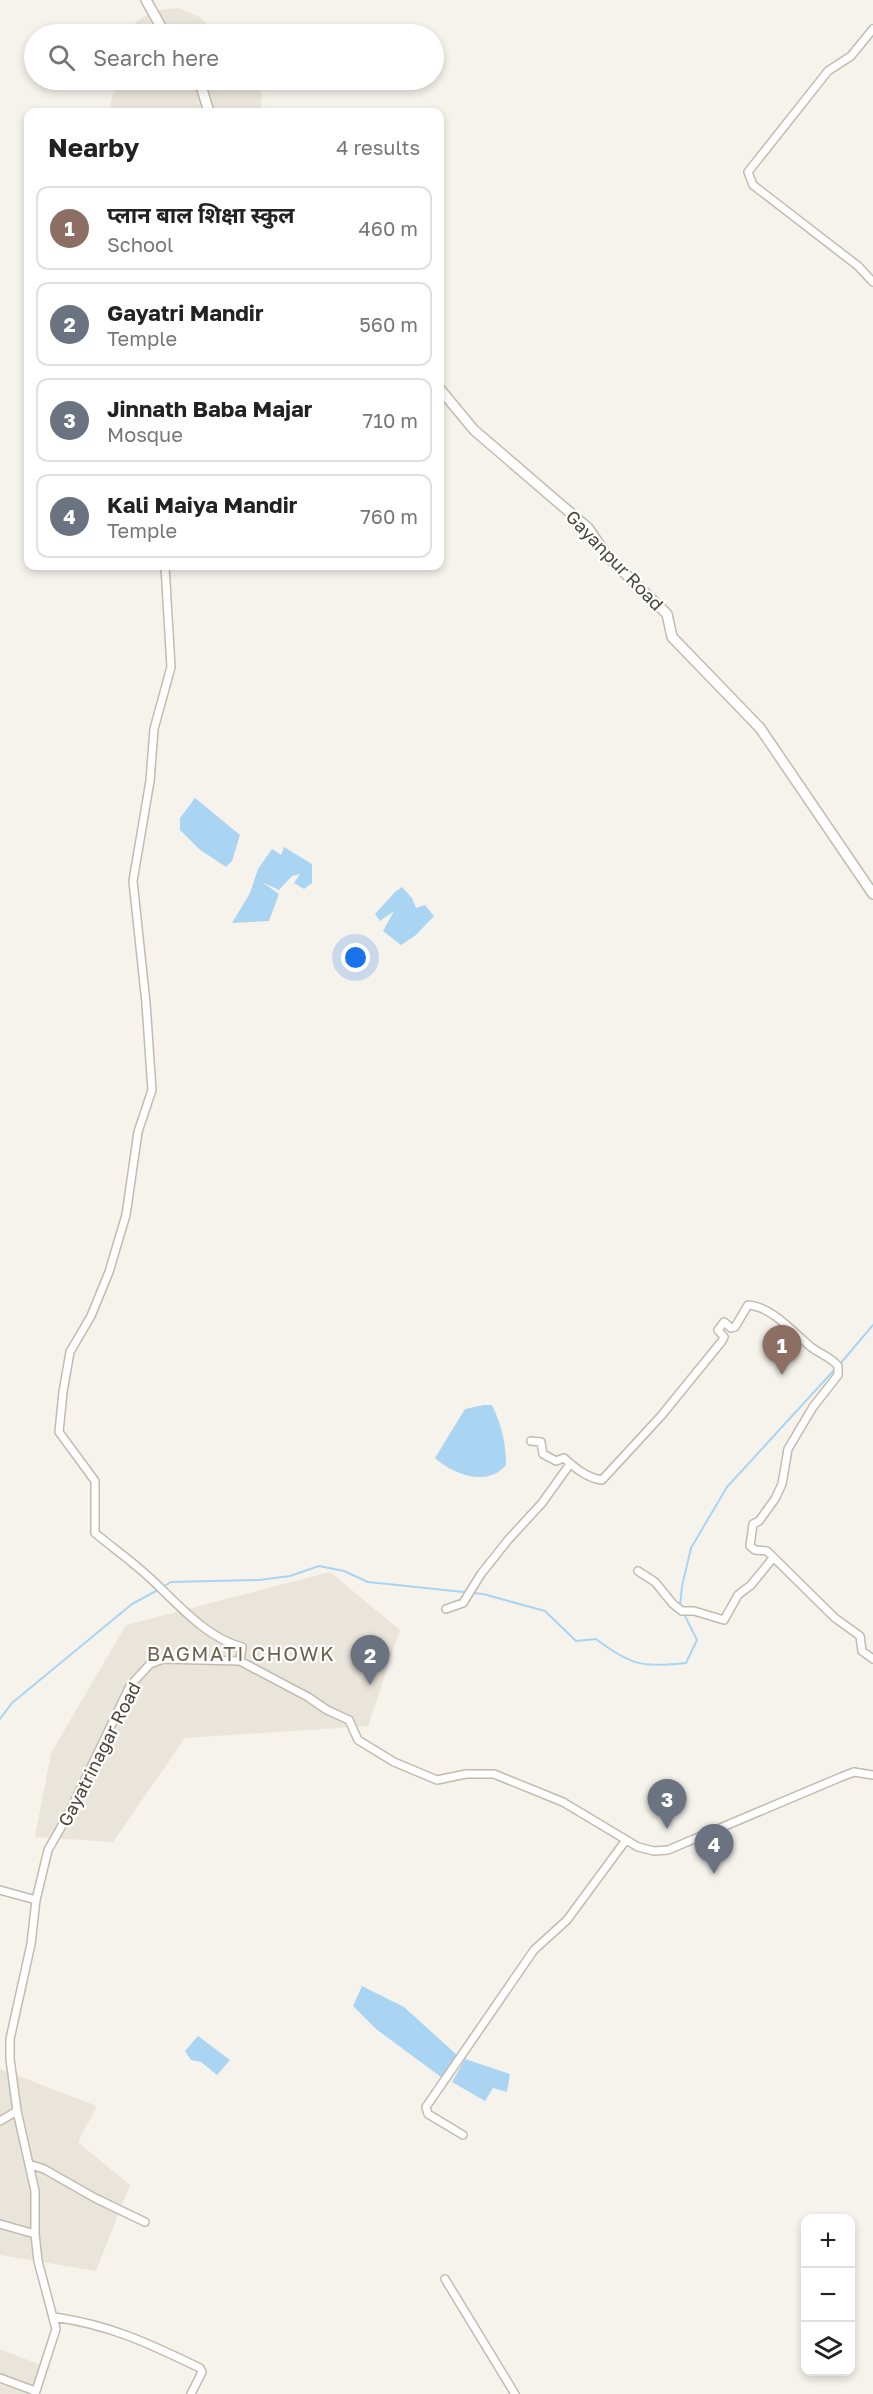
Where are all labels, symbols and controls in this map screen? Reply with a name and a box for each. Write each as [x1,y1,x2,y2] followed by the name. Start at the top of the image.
[24,24,444,90] search box
[45,41,78,74] icon: search
[93,44,219,71] text: Search here
[48,132,139,163] text: Nearby
[336,135,420,159] text: 4 results
[107,201,295,228] text: प्लान बाल शिक्षा स्कुल
[64,216,75,240] text: 1
[359,216,418,240] text: 460 m
[107,232,173,256] text: School
[107,299,263,326] text: Gayatri Mandir
[63,312,76,336] text: 2
[359,312,418,336] text: 560 m
[107,326,177,350] text: Temple
[107,395,312,422] text: Jinnath Baba Majar
[63,408,76,432] text: 3
[363,408,418,432] text: 710 m
[107,422,183,446] text: Mosque
[107,491,297,518] text: Kali Maiya Mandir
[63,504,76,528] text: 4
[360,504,418,528] text: 760 m
[562,505,668,615] street label: Gayanpur Road
[107,518,177,542] text: Temple
[341,943,370,972] your location
[762,1326,802,1375] pin: 1
[350,1636,389,1685] pin: 2
[147,1641,335,1665] district label: BAGMATI CHOWK
[53,1678,145,1830] street label: Gayatrinagar Road
[648,1780,686,1829] pin: 3
[694,1824,734,1874] pin: 4
[801,2214,855,2376] map controls
[801,2214,855,2268] button: +
[801,2268,855,2322] button: −
[801,2322,855,2376] button: layers

